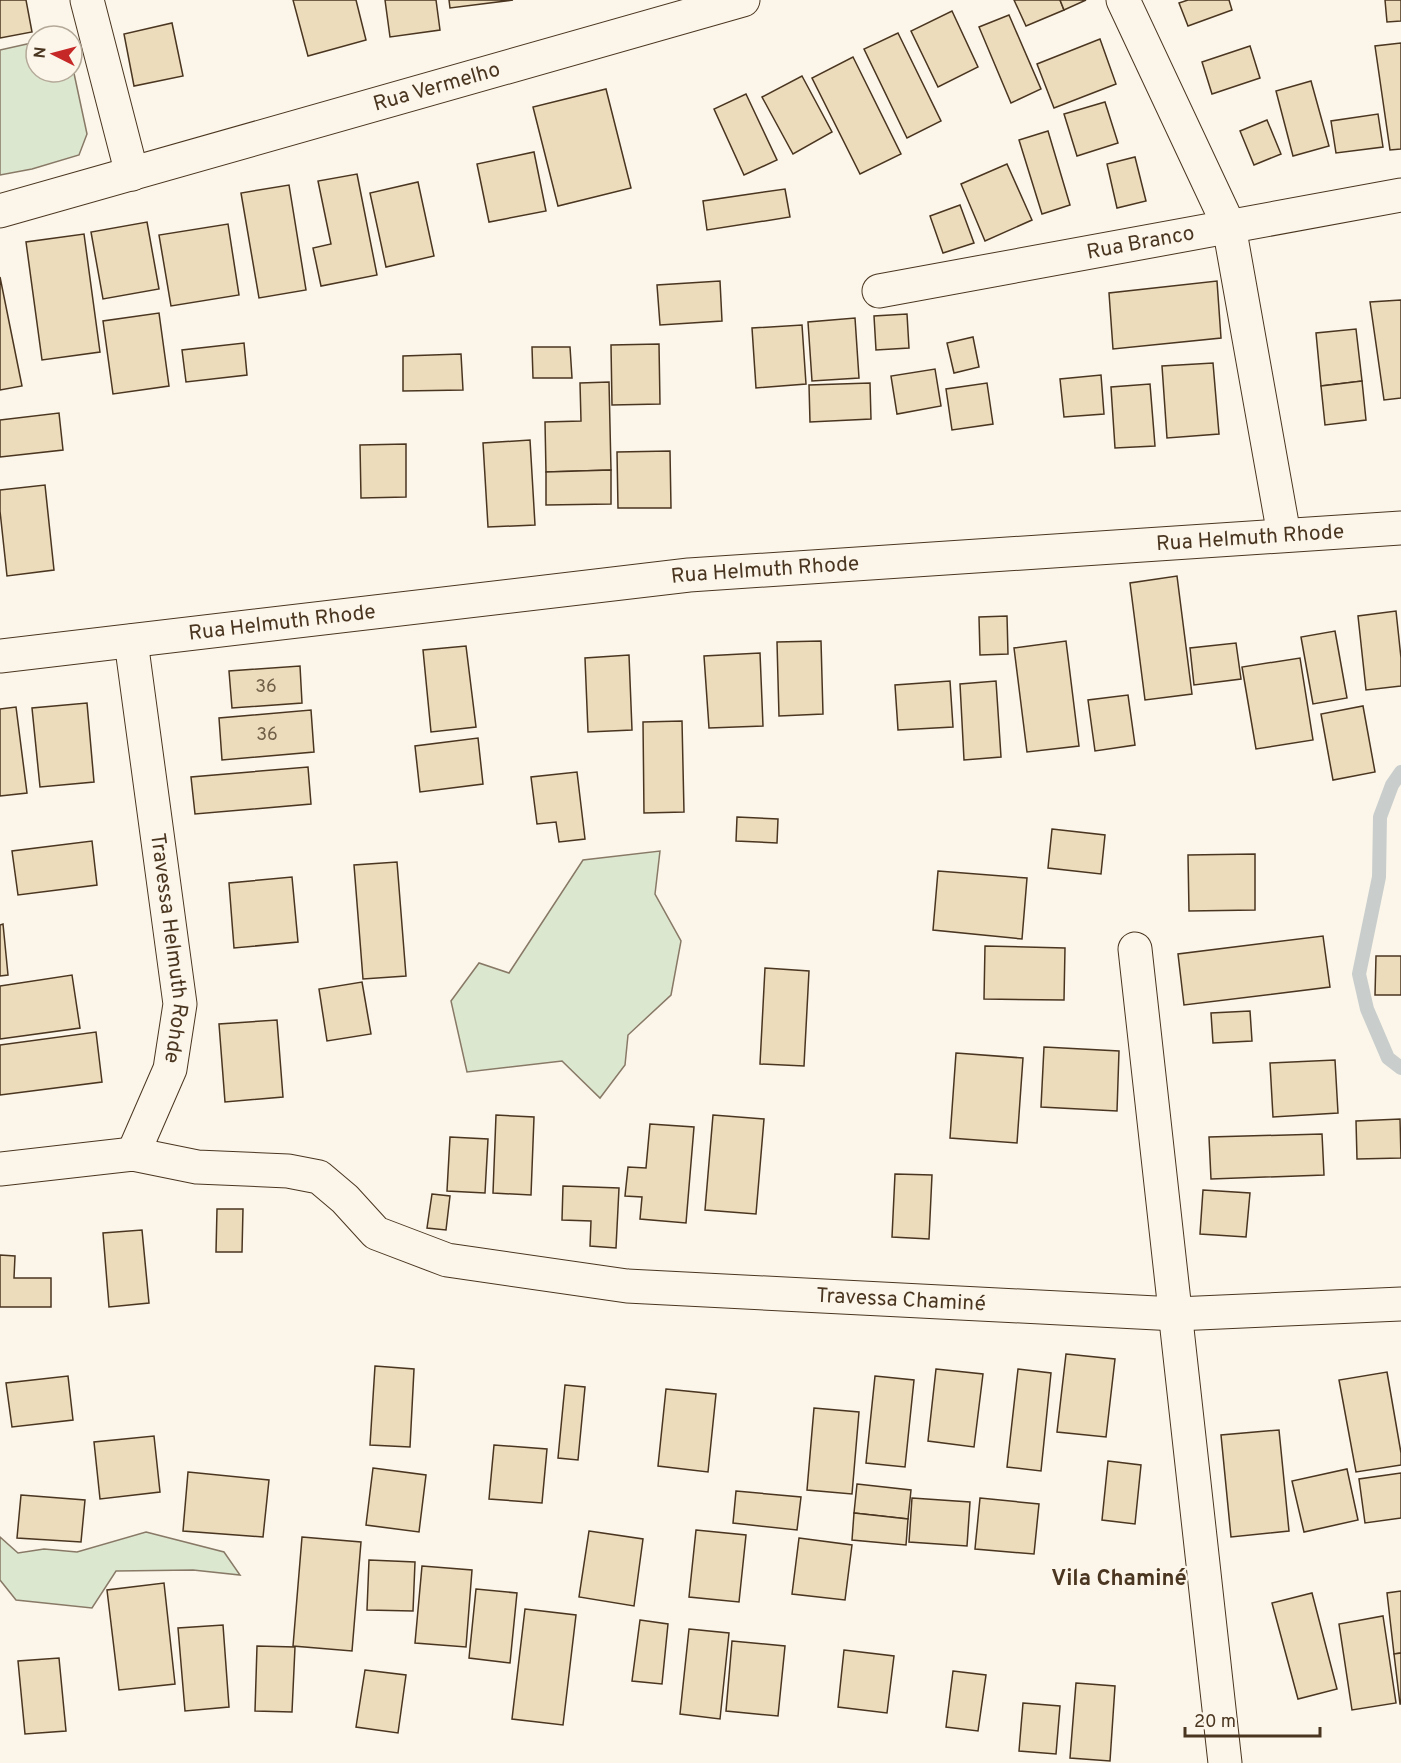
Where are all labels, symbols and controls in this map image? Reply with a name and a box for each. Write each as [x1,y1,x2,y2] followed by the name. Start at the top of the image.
[24,24,84,84] north arrow
[31,46,52,59] text: N
[370,56,503,118] street label: Rua Vermelho
[1085,220,1197,266] street label: Rua Branco
[1155,518,1345,558] street label: Rua Helmuth Rhode
[670,550,860,591] street label: Rua Helmuth Rhode
[187,598,377,647] street label: Rua Helmuth Rhode
[255,676,277,699] house number: 36
[256,724,278,747] house number: 36
[144,831,193,1065] street label: Travessa Helmuth Rohde
[815,1282,986,1318] street label: Travessa Chaminé
[1051,1566,1187,1593] district label: Vila Chaminé
[1185,1700,1320,1738] scale bar
[1194,1711,1236,1734] text: 20 m

